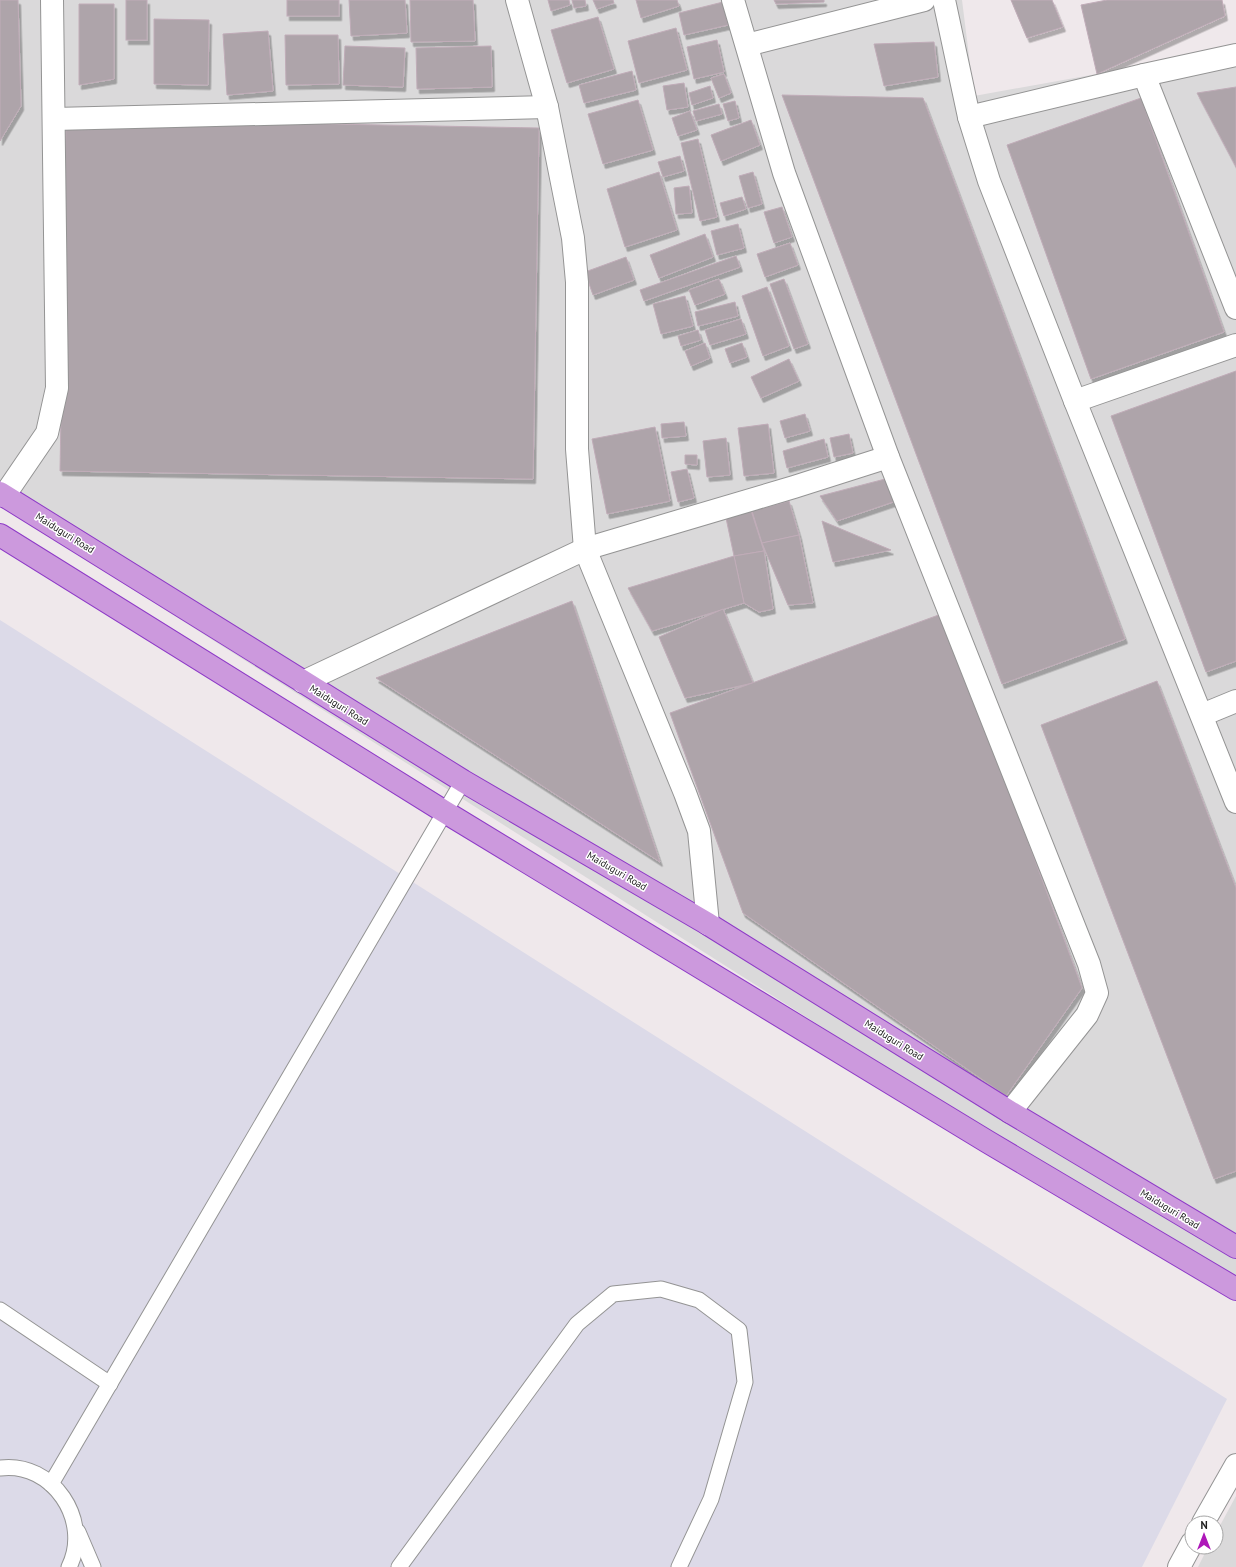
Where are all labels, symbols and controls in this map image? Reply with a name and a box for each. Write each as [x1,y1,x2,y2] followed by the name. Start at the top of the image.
[33,510,97,556] street label: Maiduguri Road
[307,682,371,728] street label: Maiduguri Road
[585,849,649,893] street label: Maiduguri Road
[862,1017,926,1063] street label: Maiduguri Road
[1138,1186,1202,1232] street label: Maiduguri Road
[1184,1515,1224,1555] north arrow
[1200,1518,1208,1532] text: N

